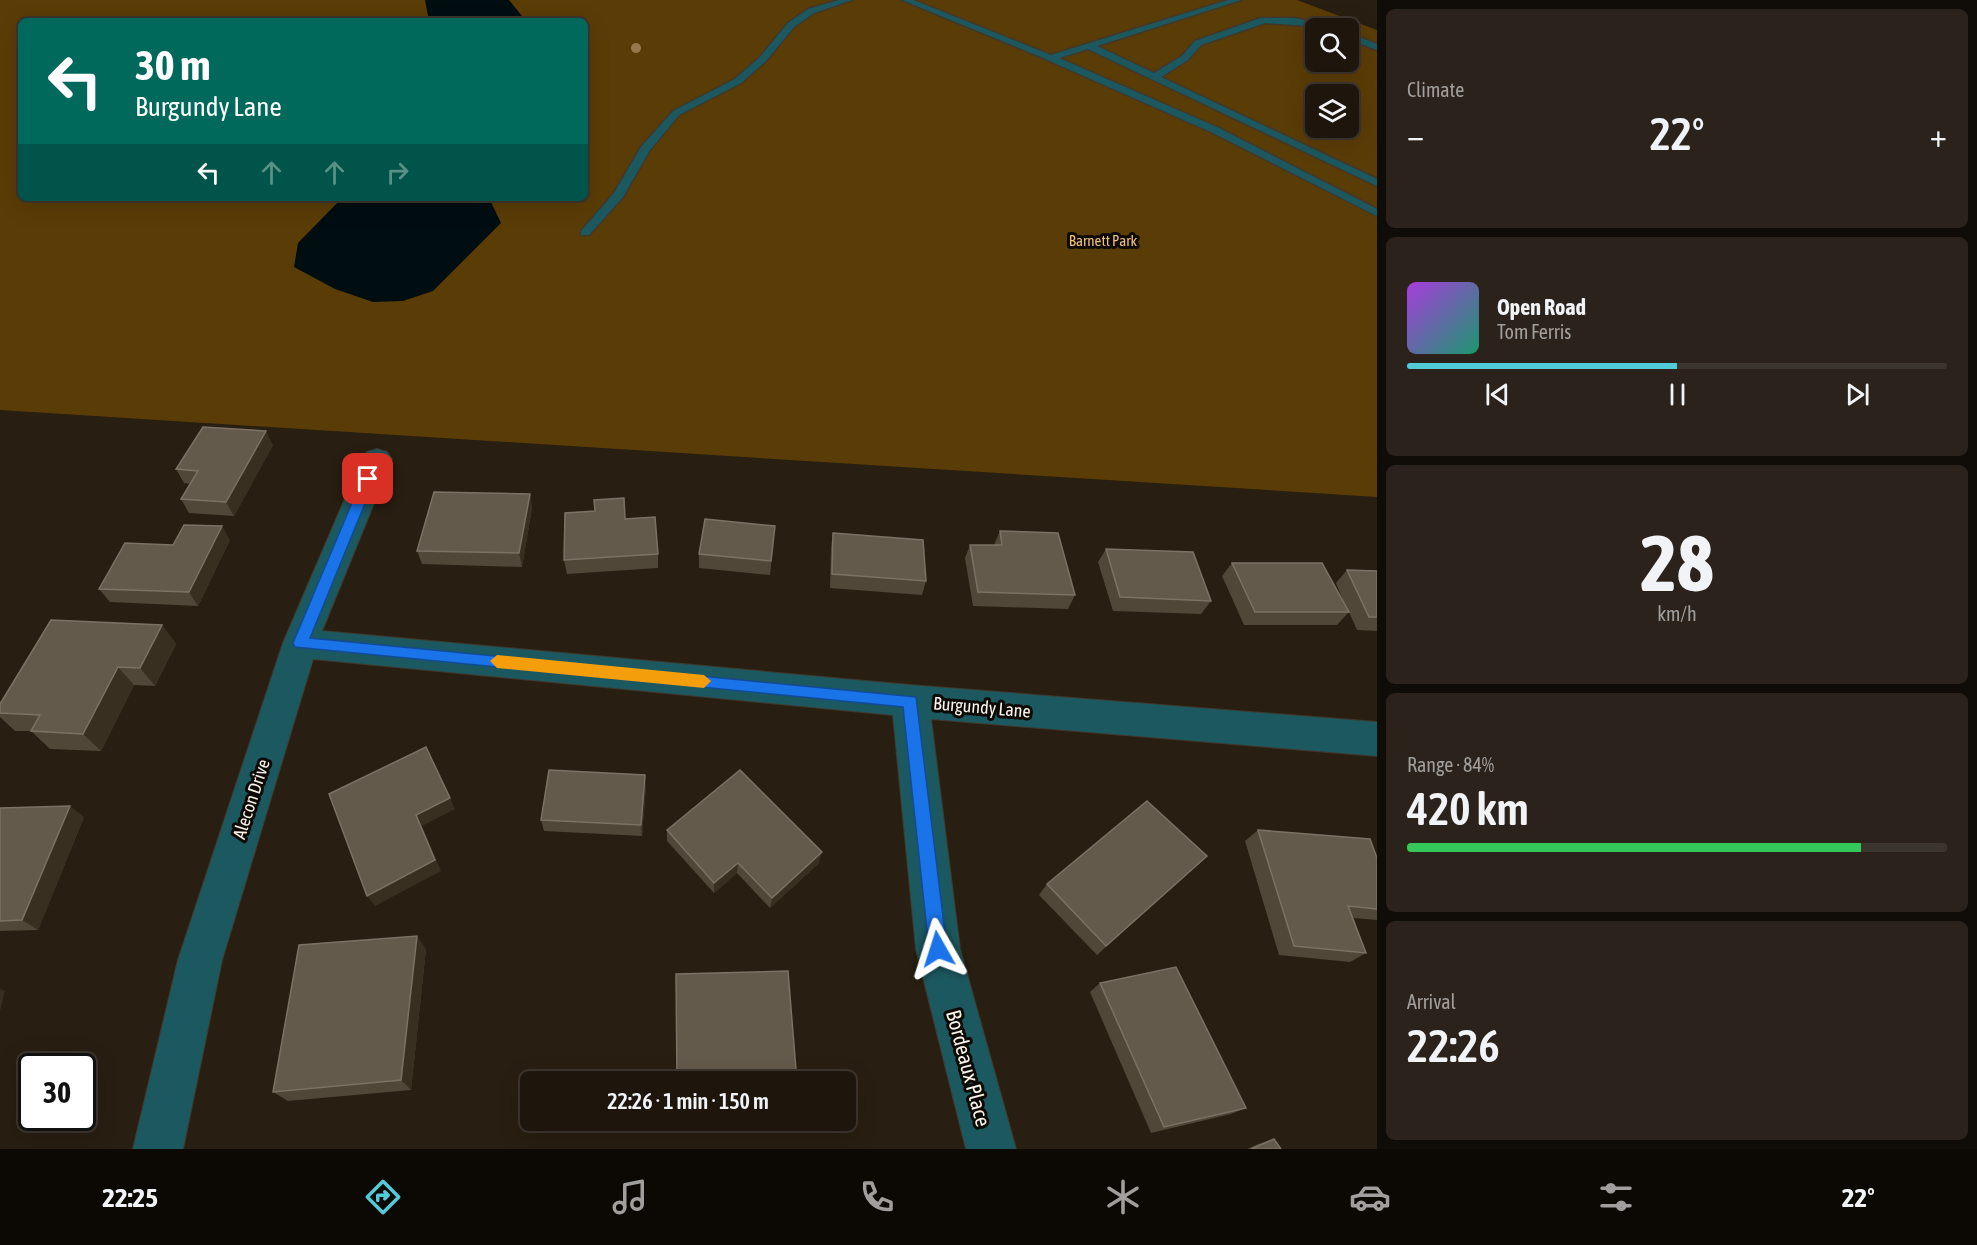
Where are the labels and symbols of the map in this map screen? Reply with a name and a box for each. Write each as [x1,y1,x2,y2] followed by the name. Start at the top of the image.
[1069,232,1138,249] park label: Barnett Park
[342,453,393,504] pin
[932,692,1032,722] street label: Burgundy Lane
[228,756,274,842] street label: Alecon Drive
[906,917,970,981] position arrow
[942,1007,996,1129] street label: Bordeaux Place
[18,1053,96,1131] speed limit sign: 30

